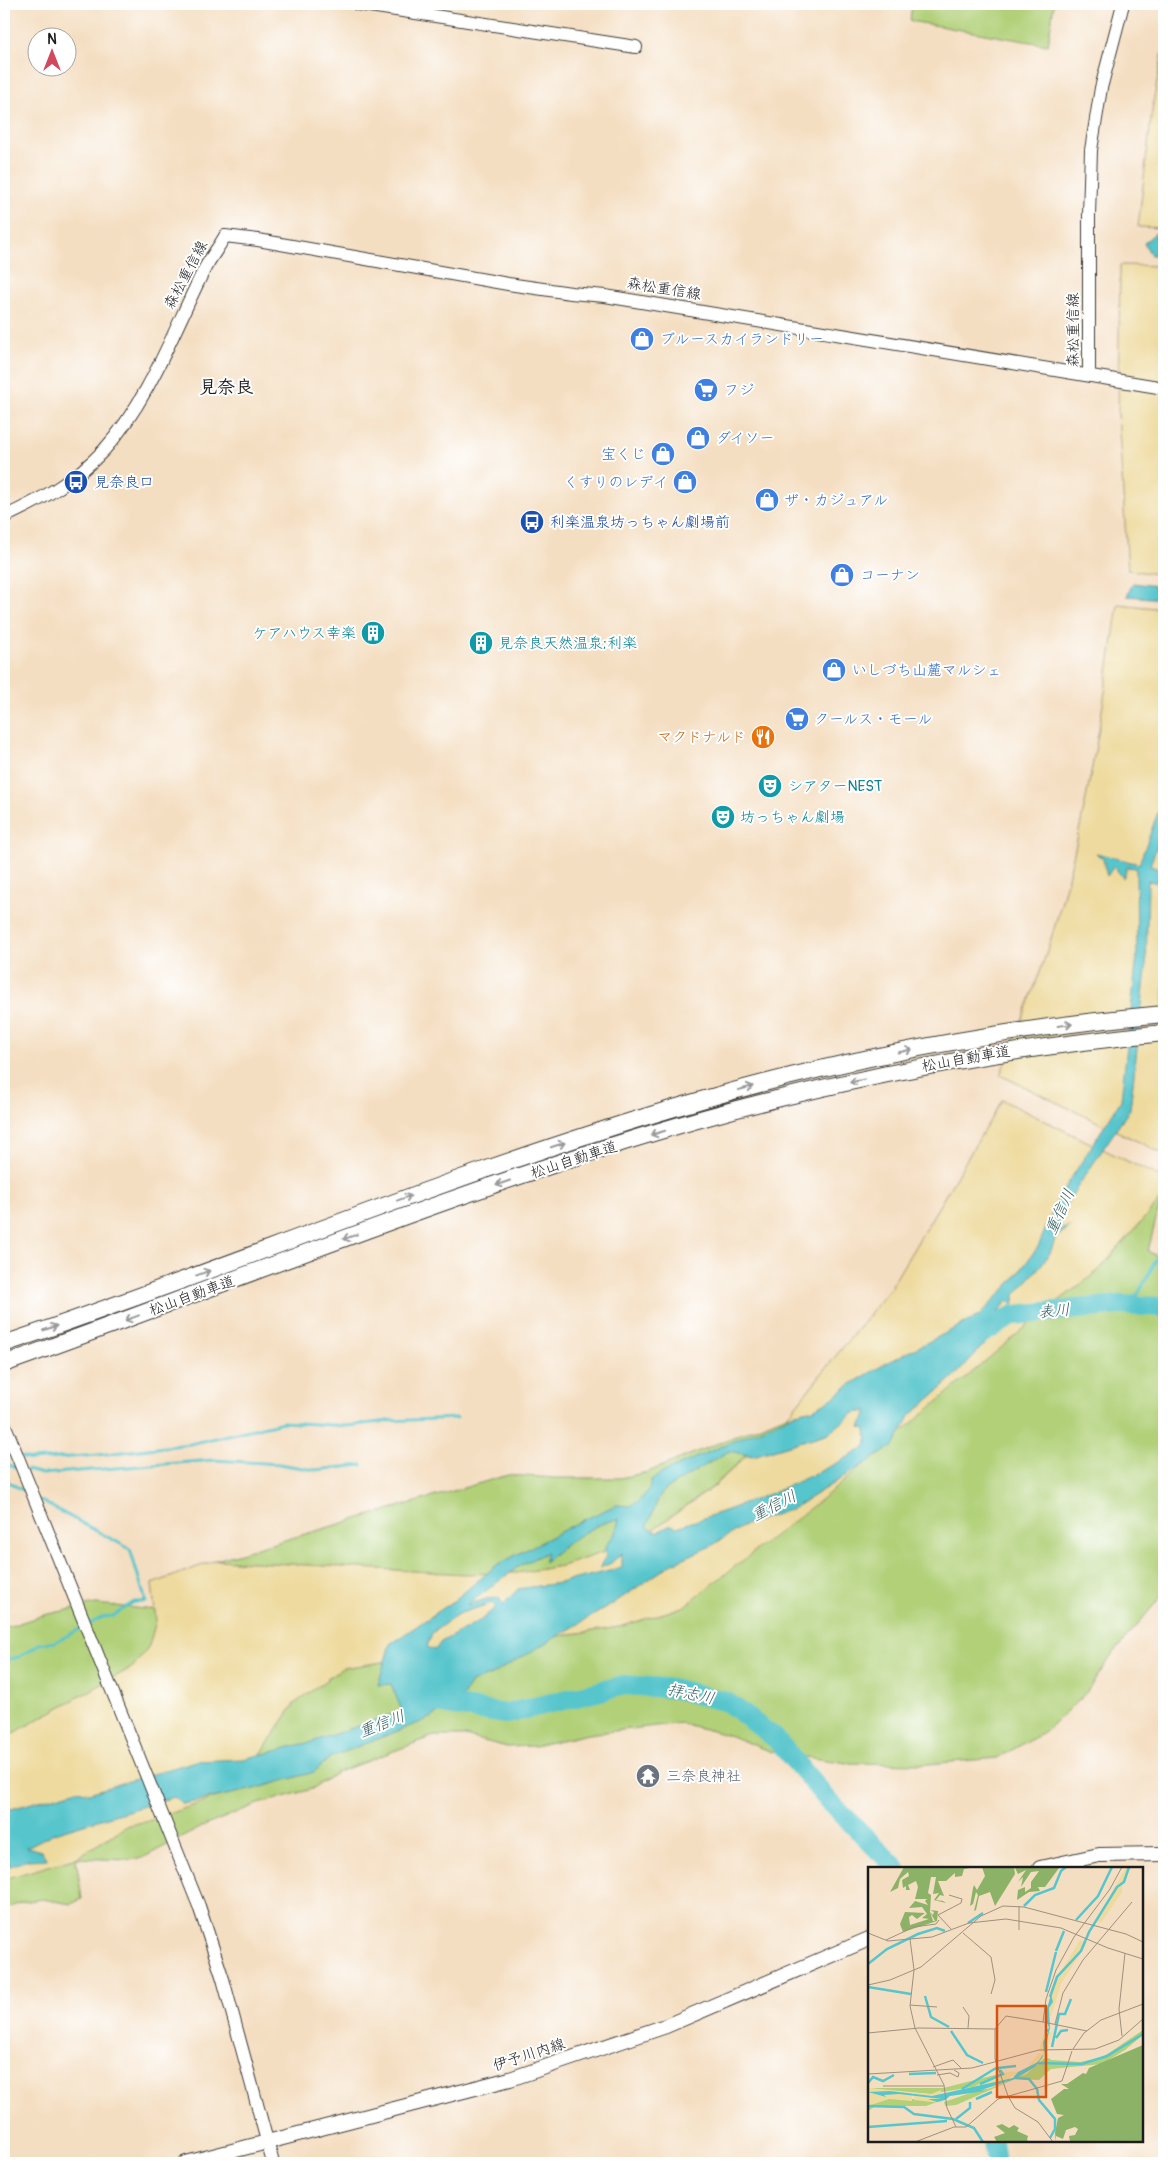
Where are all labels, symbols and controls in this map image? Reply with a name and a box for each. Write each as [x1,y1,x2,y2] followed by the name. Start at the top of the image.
[28,28,78,78] north arrow
[47,31,57,48] text: N
[160,237,212,313] street label: 森松重信線
[625,274,703,304] street label: 森松重信線
[1064,292,1083,368] street label: 森松重信線
[629,326,655,352] shop icon: ブルースカイランドリー
[660,330,824,349] place label: ブルースカイランドリー
[199,376,254,399] district label: 見奈良
[693,377,719,403] supermarket icon: フジ
[724,381,754,400] place label: フジ
[685,425,711,451] shop icon: ダイソー
[716,429,775,448] place label: ダイソー
[650,441,676,467] shop icon: 宝くじ
[601,445,646,464] place label: 宝くじ
[63,469,89,495] bus stop icon: 見奈良口
[672,469,698,495] shop icon: くすりのレデイ
[94,473,154,492] place label: 見奈良口
[564,473,668,492] place label: くすりのレデイ
[754,487,780,513] shop icon: ザ・カジュアル
[784,491,888,510] place label: ザ・カジュアル
[519,509,545,535] bus stop icon: 利楽温泉坊っちゃん劇場前
[550,513,730,532] place label: 利楽温泉坊っちゃん劇場前
[829,562,855,588] shop icon: コーナン
[860,566,920,585] place label: コーナン
[360,620,386,646] building icon: ケアハウス幸楽
[252,624,356,643] place label: ケアハウス幸楽
[468,630,494,656] building icon: 見奈良天然温泉;利楽
[498,634,637,653] place label: 見奈良天然温泉;利楽
[821,657,847,683] shop icon: いしづち山麓マルシェ
[852,661,1001,680] place label: いしづち山麓マルシェ
[784,706,810,732] supermarket icon: クールス・モール
[814,710,932,729] place label: クールス・モール
[750,724,776,750] restaurant icon: マクドナルド
[657,728,746,747] place label: マクドナルド
[757,773,783,799] theatre icon: シアターNEST
[788,777,882,796] place label: シアターNEST
[710,804,736,830] theatre icon: 坊っちゃん劇場
[740,808,845,827] place label: 坊っちゃん劇場
[1057,1020,1073,1030] one-way arrow
[920,1042,1012,1076] street label: 松山自動車道
[896,1046,912,1055] one-way arrow
[849,1076,865,1086] one-way arrow
[738,1083,754,1092] one-way arrow
[650,1129,666,1138] one-way arrow
[528,1137,620,1183] street label: 松山自動車道
[549,1140,565,1149] one-way arrow
[496,1179,512,1188] one-way arrow
[1041,1186,1079,1238] water label: 重信川
[396,1193,412,1202] one-way arrow
[343,1233,358,1242] one-way arrow
[195,1267,210,1276] one-way arrow
[146,1272,238,1320] street label: 松山自動車道
[1037,1300,1071,1322] water label: 表川
[125,1314,140,1323] one-way arrow
[42,1323,57,1332] one-way arrow
[748,1486,800,1526] water label: 重信川
[665,1679,717,1709] water label: 拝志川
[356,1706,408,1742] water label: 重信川
[635,1763,661,1789] temple icon: 三奈良神社
[666,1767,741,1786] place label: 三奈良神社
[868,1867,1143,2142] inset map
[490,2034,568,2076] street label: 伊予川内線

